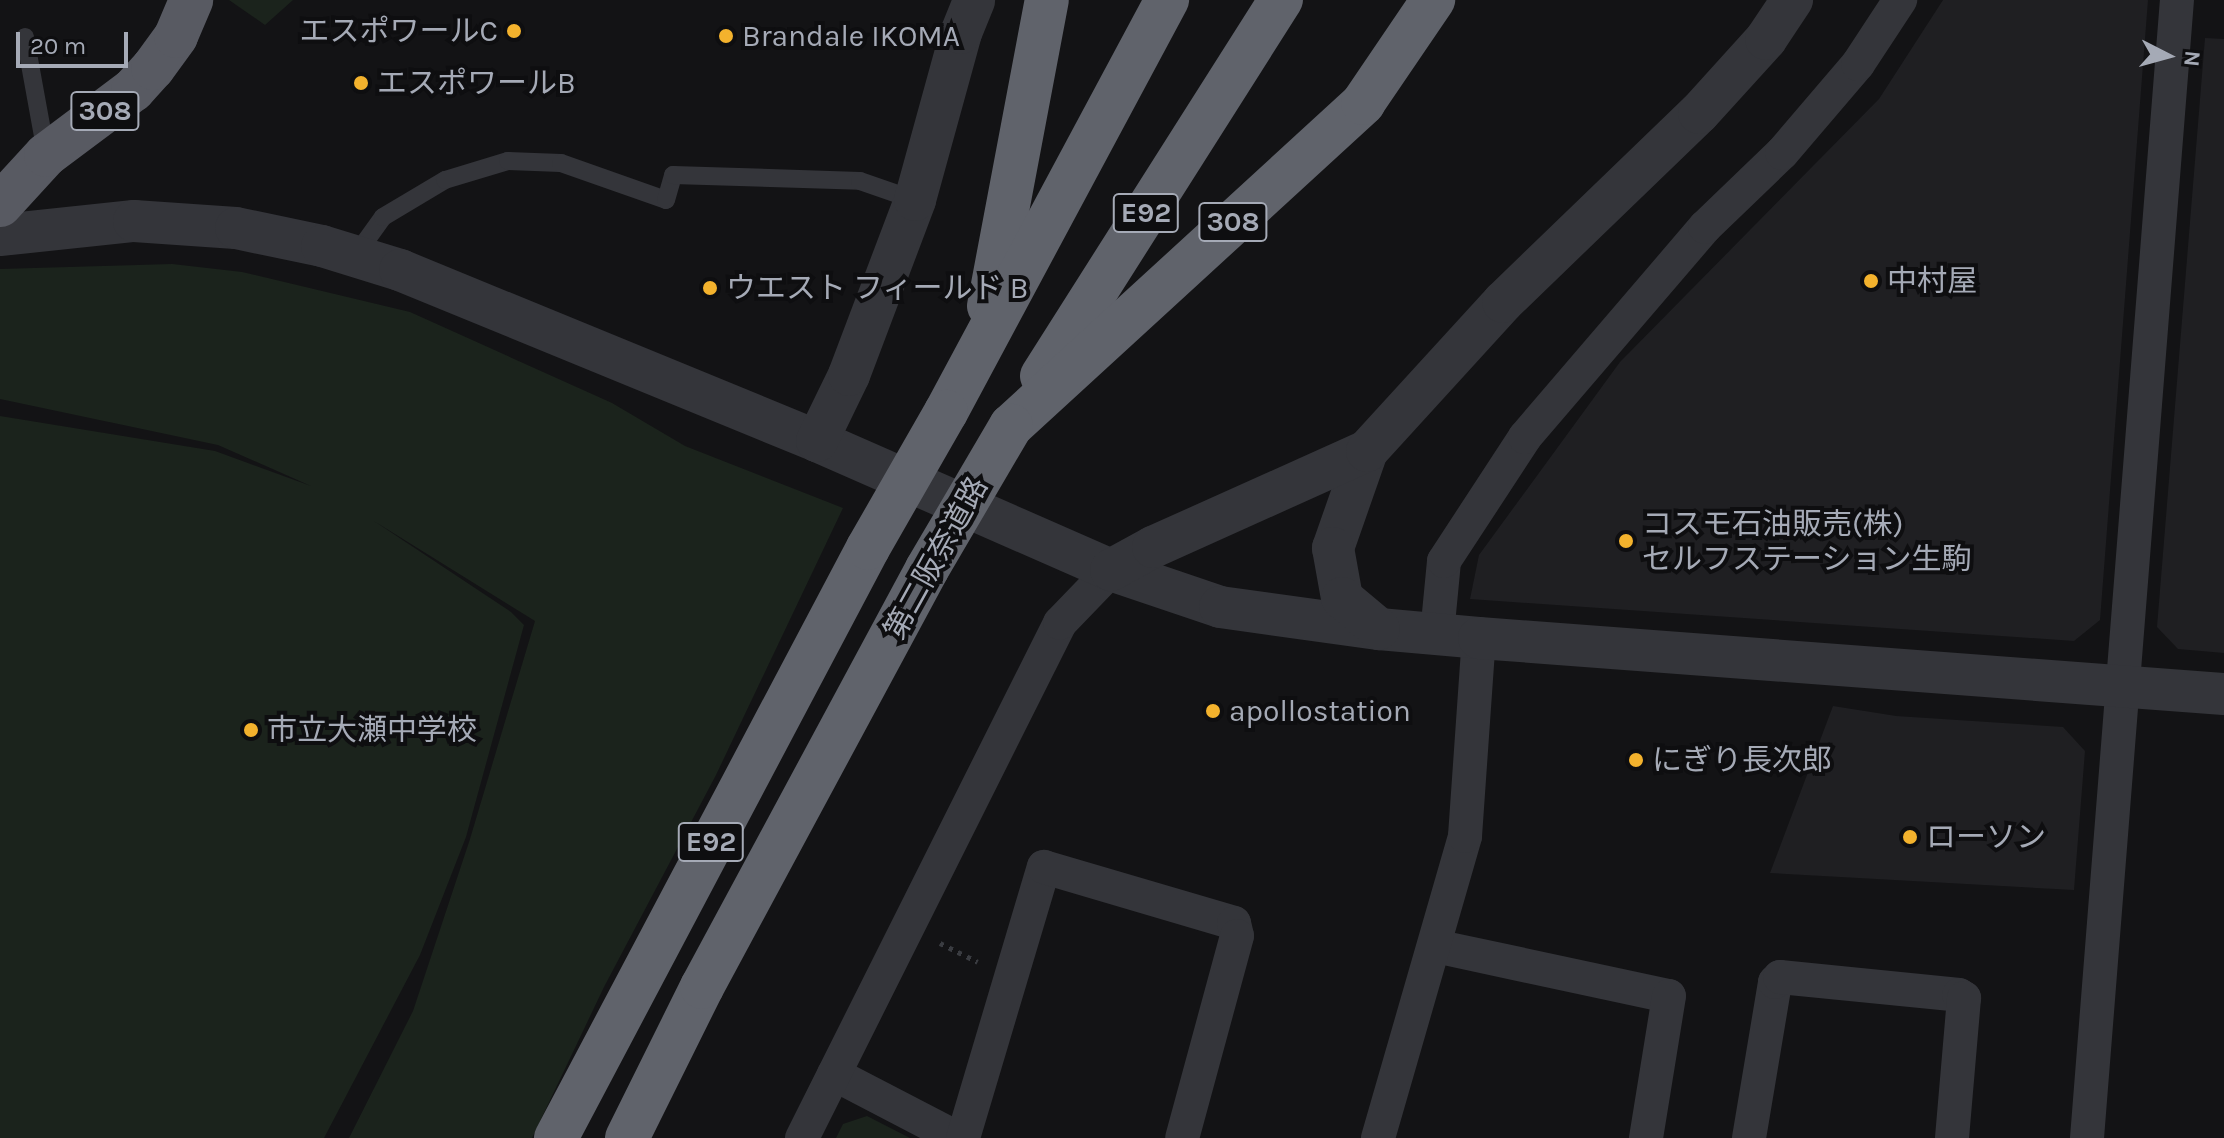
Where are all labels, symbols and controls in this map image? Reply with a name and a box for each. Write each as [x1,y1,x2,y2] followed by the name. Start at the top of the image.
[300,13,498,49] place label: エスポワールC
[20,16,132,66] scale bar
[2128,16,2208,96] north arrow
[742,18,960,54] place label: Brandale IKOMA
[505,22,523,40] marker: エスポワールC
[717,27,735,45] marker: Brandale IKOMA
[30,32,86,60] text: 20 m
[2178,49,2206,68] text: N
[377,65,576,101] place label: エスポワールB
[352,74,370,92] marker: エスポワールB
[69,87,141,135] road number: 308
[1112,189,1180,237] road number: E92
[1197,198,1269,246] road number: 308
[1887,263,1977,299] place label: 中村屋
[726,270,1029,306] place label: ウエスト フィールド B
[1862,272,1880,290] marker: 中村屋
[701,279,719,297] marker: ウエスト フィールド B
[877,471,995,645] street label: 第二阪奈道路
[1642,506,1972,576] place label: コスモ石油販売(株) セルフステーション生駒
[1617,532,1635,550] marker: コスモ石油販売(株) セルフステーション生駒
[1229,693,1411,729] place label: apollostation
[1204,702,1222,720] marker: apollostation
[267,712,477,748] place label: 市立大瀬中学校
[242,721,260,739] marker: 市立大瀬中学校
[1652,742,1832,778] place label: にぎり長次郎
[1627,751,1645,769] marker: にぎり長次郎
[677,818,745,866] road number: E92
[1926,819,2046,855] place label: ローソン
[1901,828,1919,846] marker: ローソン

